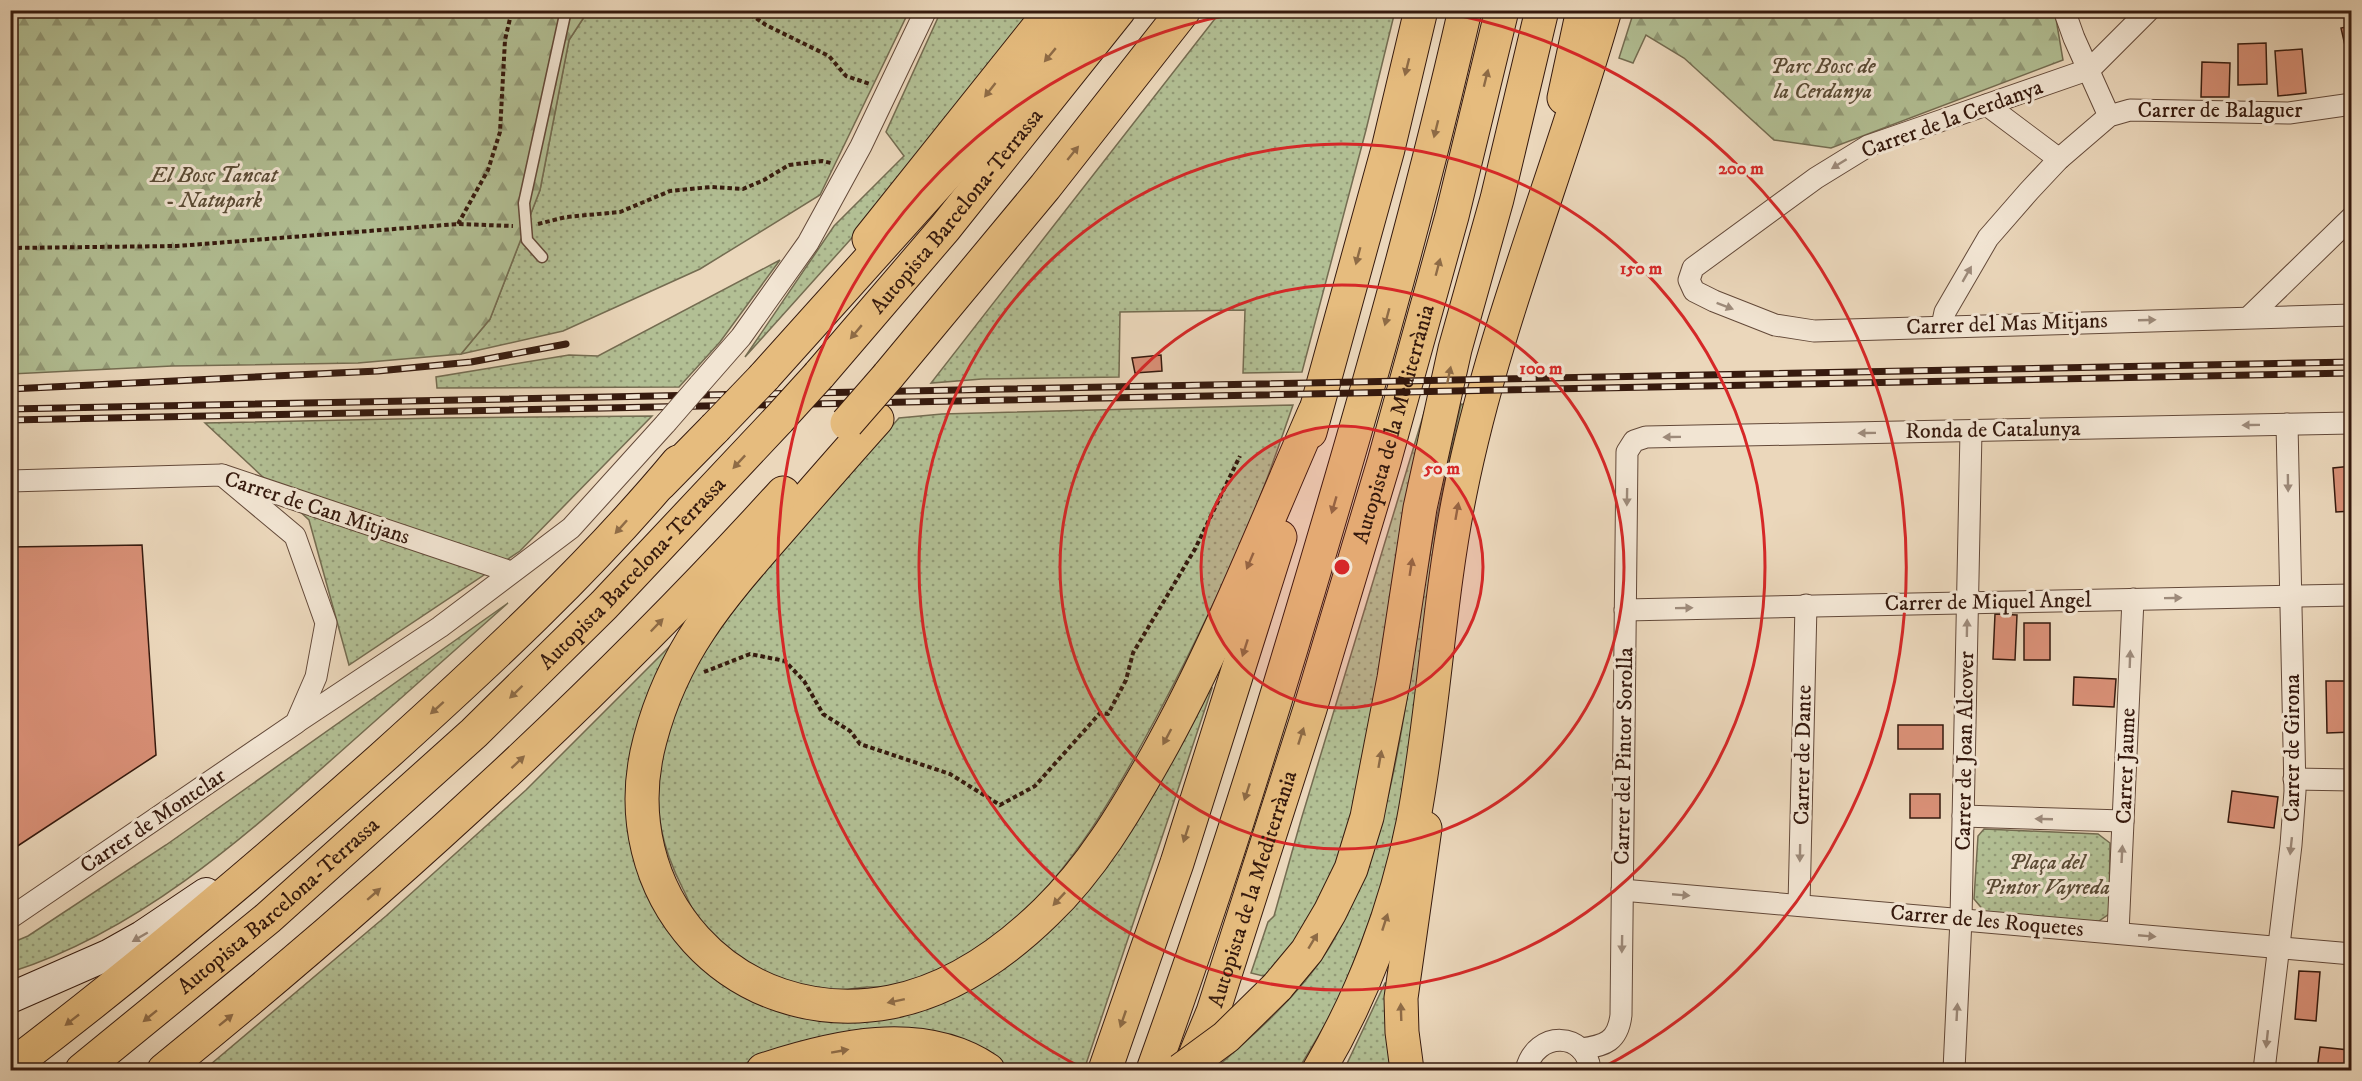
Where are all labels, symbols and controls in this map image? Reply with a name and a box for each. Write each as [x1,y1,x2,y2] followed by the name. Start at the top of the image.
[1044,48,1056,63] one-way arrow
[1770,53,1876,105] park label: Parc Bosc de la Cerdanya
[1402,58,1412,77] one-way arrow
[1481,69,1491,87] one-way arrow
[1858,73,2047,164] street label: Carrer de la Cerdanya
[984,82,996,97] one-way arrow
[2137,97,2303,124] street label: Carrer de Balaguer
[864,102,1049,319] street label: Autopista Barcelona-Terrassa
[1431,119,1441,138] one-way arrow
[1066,145,1079,161] one-way arrow
[1718,158,1764,180] text: 200 m
[1831,158,1847,169] one-way arrow
[149,162,279,214] park label: El Bosc Tancat - Natupark
[1353,247,1362,265] one-way arrow
[1434,258,1444,276] one-way arrow
[1620,258,1663,280] text: 150 m
[1962,265,1972,282] one-way arrow
[1347,301,1441,547] street label: Autopista de la Mediterrània
[1716,301,1734,311] one-way arrow
[1906,307,2108,341] street label: Carrer del Mas Mitjans
[1382,308,1392,326] one-way arrow
[2137,315,2156,324] one-way arrow
[849,324,862,340] one-way arrow
[1519,358,1563,380] text: 100 m
[1445,366,1454,385] one-way arrow
[1905,415,2081,445] street label: Ronda de Catalunya
[2242,420,2261,430] one-way arrow
[1858,428,1877,438] one-way arrow
[1663,432,1682,441] one-way arrow
[733,455,747,469] one-way arrow
[1423,458,1460,480] text: 50 m
[221,465,413,551] street label: Carrer de Can Mitjans
[533,470,732,675] street label: Autopista Barcelona-Terrassa
[2283,473,2292,492] one-way arrow
[1622,488,1631,507] one-way arrow
[1329,496,1338,514] one-way arrow
[1453,501,1462,520] one-way arrow
[614,520,628,535] one-way arrow
[1245,552,1254,570] one-way arrow
[1332,557,1352,577] centre of rings
[1407,557,1416,576] one-way arrow
[1884,587,2092,617] street label: Carrer de Miquel Angel
[2163,594,2182,603] one-way arrow
[1674,604,1693,613] one-way arrow
[650,618,664,633] one-way arrow
[1962,619,1972,638] one-way arrow
[1240,639,1249,657] one-way arrow
[1609,646,1639,865] street label: Carrer del Pintor Sorolla
[2126,649,2135,668] one-way arrow
[1950,650,1980,851] street label: Carrer de Joan Alcover
[2279,673,2306,822] street label: Carrer de Girona
[509,685,523,699] one-way arrow
[1788,685,1818,825] street label: Carrer de Dante
[430,701,445,714] one-way arrow
[2110,707,2142,825] street label: Carrer Jaume
[1297,727,1307,745] one-way arrow
[1162,729,1172,746] one-way arrow
[1376,749,1385,768] one-way arrow
[510,756,525,769] one-way arrow
[75,762,232,880] street label: Carrer de Montclar
[1202,767,1303,1011] street label: Autopista de la Mediterrània
[1242,783,1251,801] one-way arrow
[172,811,385,1000] street label: Autopista Barcelona-Terrassa
[2034,814,2053,824] one-way arrow
[1181,825,1190,843] one-way arrow
[2286,836,2296,855] one-way arrow
[1795,843,1805,862] one-way arrow
[2117,844,2126,863] one-way arrow
[1984,849,2110,901] park label: Plaça del Pintor Vayreda
[366,888,381,901] one-way arrow
[1671,890,1690,900] one-way arrow
[1053,891,1066,906] one-way arrow
[1889,899,2085,943] street label: Carrer de les Roquetes
[1381,912,1390,930] one-way arrow
[2137,931,2156,941] one-way arrow
[131,932,148,942] one-way arrow
[1308,932,1318,949] one-way arrow
[1617,935,1626,954] one-way arrow
[887,996,905,1006] one-way arrow
[1397,1003,1406,1022] one-way arrow
[1952,1003,1961,1022] one-way arrow
[142,1010,158,1023] one-way arrow
[1118,1010,1127,1028] one-way arrow
[64,1013,80,1026] one-way arrow
[218,1014,234,1027] one-way arrow
[2262,1030,2272,1049] one-way arrow
[830,1046,849,1055] one-way arrow

